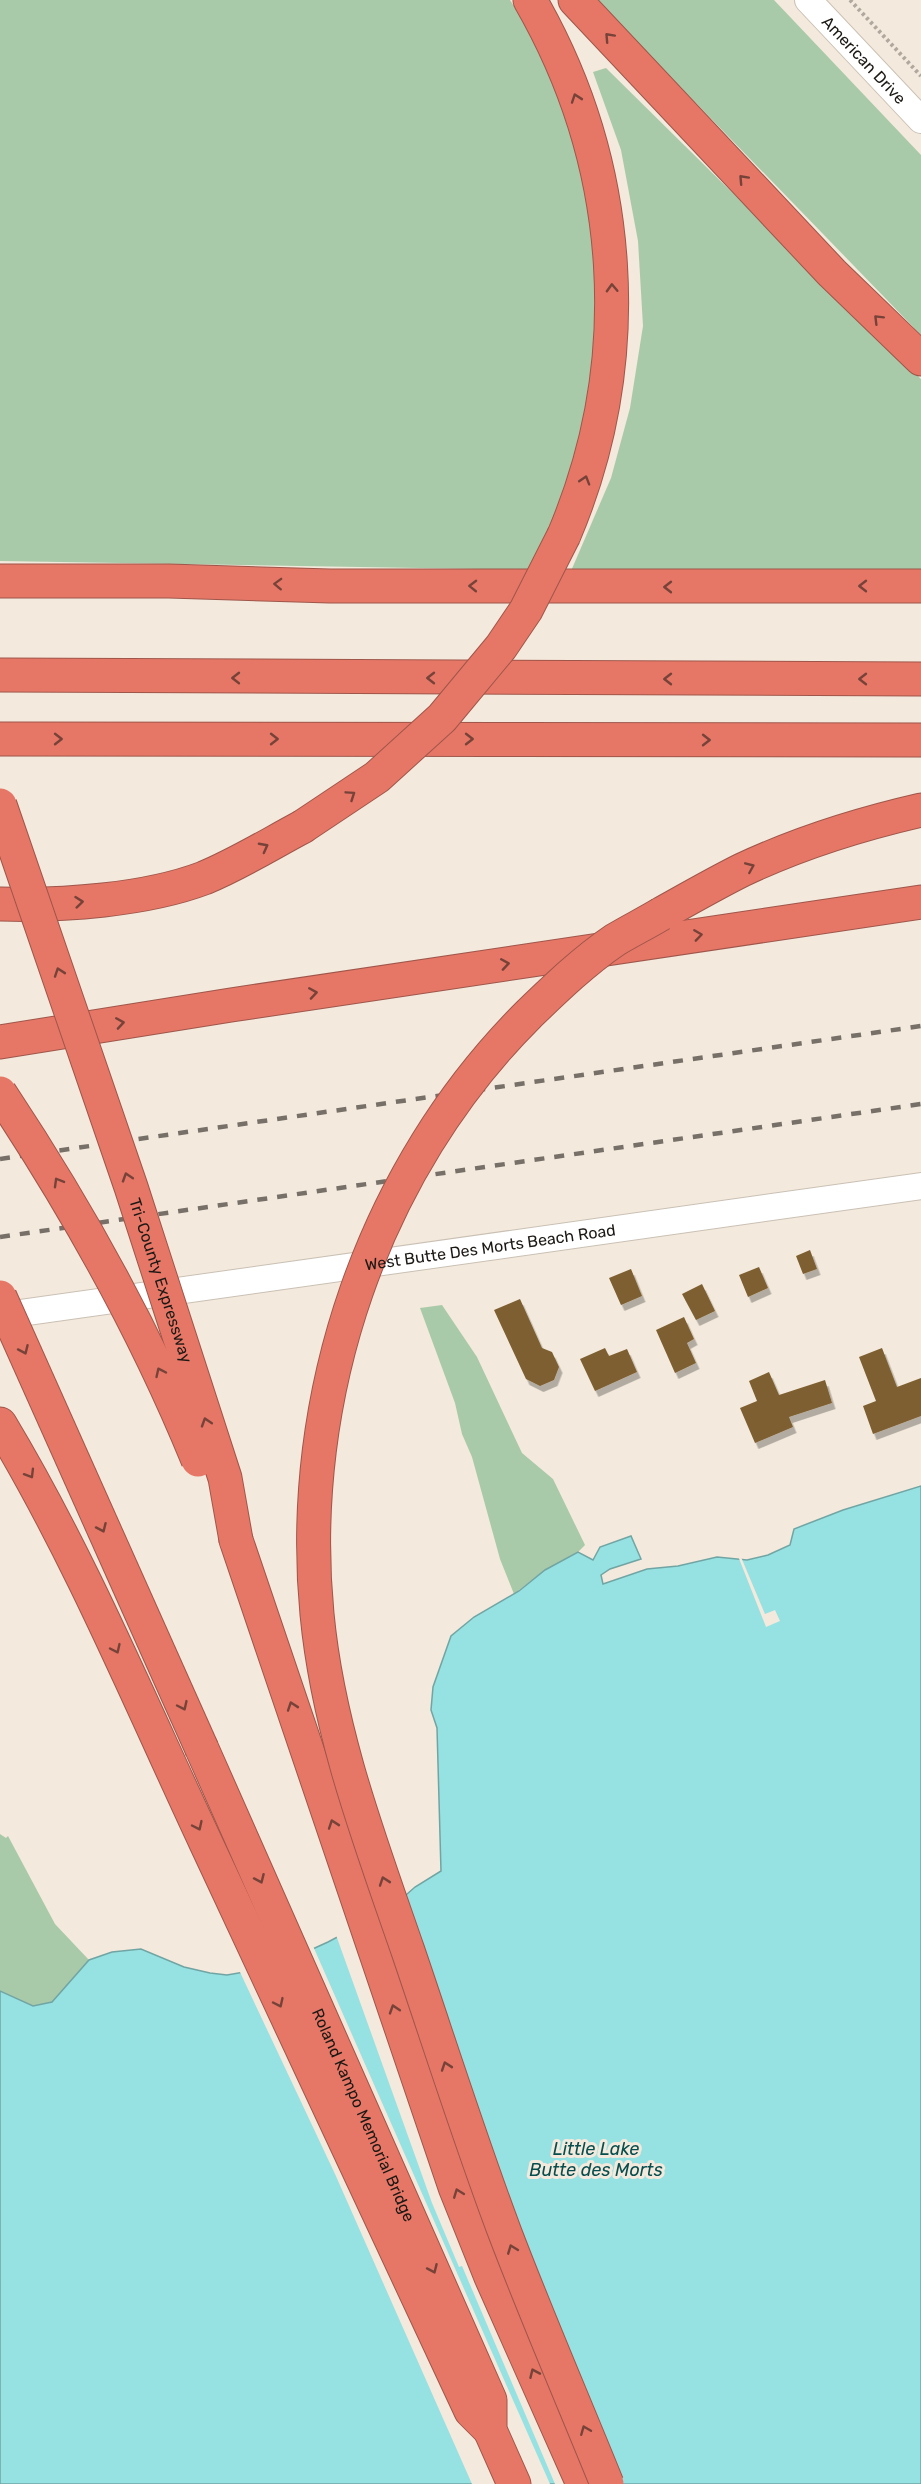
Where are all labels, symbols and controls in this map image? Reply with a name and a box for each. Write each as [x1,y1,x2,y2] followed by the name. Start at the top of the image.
[818,12,910,108] street label: American Drive
[606,33,617,44] one-way arrow
[570,93,583,104] one-way arrow
[739,175,750,185] one-way arrow
[606,284,618,293] one-way arrow
[875,316,886,327] one-way arrow
[578,476,590,486] one-way arrow
[273,578,282,591] one-way arrow
[468,580,477,593] one-way arrow
[858,580,867,592] one-way arrow
[663,581,672,593] one-way arrow
[231,671,240,684] one-way arrow
[426,672,435,684] one-way arrow
[663,673,672,685] one-way arrow
[858,673,867,685] one-way arrow
[54,733,63,745] one-way arrow
[270,733,279,745] one-way arrow
[465,733,474,745] one-way arrow
[702,734,711,746] one-way arrow
[344,791,355,802] one-way arrow
[258,843,269,854] one-way arrow
[743,862,754,874] one-way arrow
[75,896,84,909] one-way arrow
[694,929,703,941] one-way arrow
[501,958,510,970] one-way arrow
[53,967,66,978] one-way arrow
[308,987,317,999] one-way arrow
[115,1017,125,1030] one-way arrow
[122,1172,135,1183] one-way arrow
[54,1178,65,1188] one-way arrow
[125,1196,196,1366] street label: Tri-County Expressway
[364,1220,617,1274] street label: West Butte Des Morts Beach Road
[17,1344,29,1355] one-way arrow
[155,1368,167,1379] one-way arrow
[201,1417,214,1428] one-way arrow
[23,1468,34,1478] one-way arrow
[95,1522,107,1533] one-way arrow
[108,1643,120,1654] one-way arrow
[175,1700,187,1711] one-way arrow
[287,1701,300,1712] one-way arrow
[327,1819,340,1830] one-way arrow
[190,1820,202,1831] one-way arrow
[252,1873,264,1884] one-way arrow
[378,1876,391,1887] one-way arrow
[272,1997,284,2008] one-way arrow
[389,2004,401,2015] one-way arrow
[308,2005,419,2225] street label: Roland Kampo Memorial Bridge
[441,2061,454,2071] one-way arrow
[529,2138,663,2181] water label: Little Lake Butte des Morts
[453,2188,465,2199] one-way arrow
[506,2245,519,2255] one-way arrow
[425,2262,437,2273] one-way arrow
[529,2368,541,2379] one-way arrow
[580,2425,592,2436] one-way arrow

